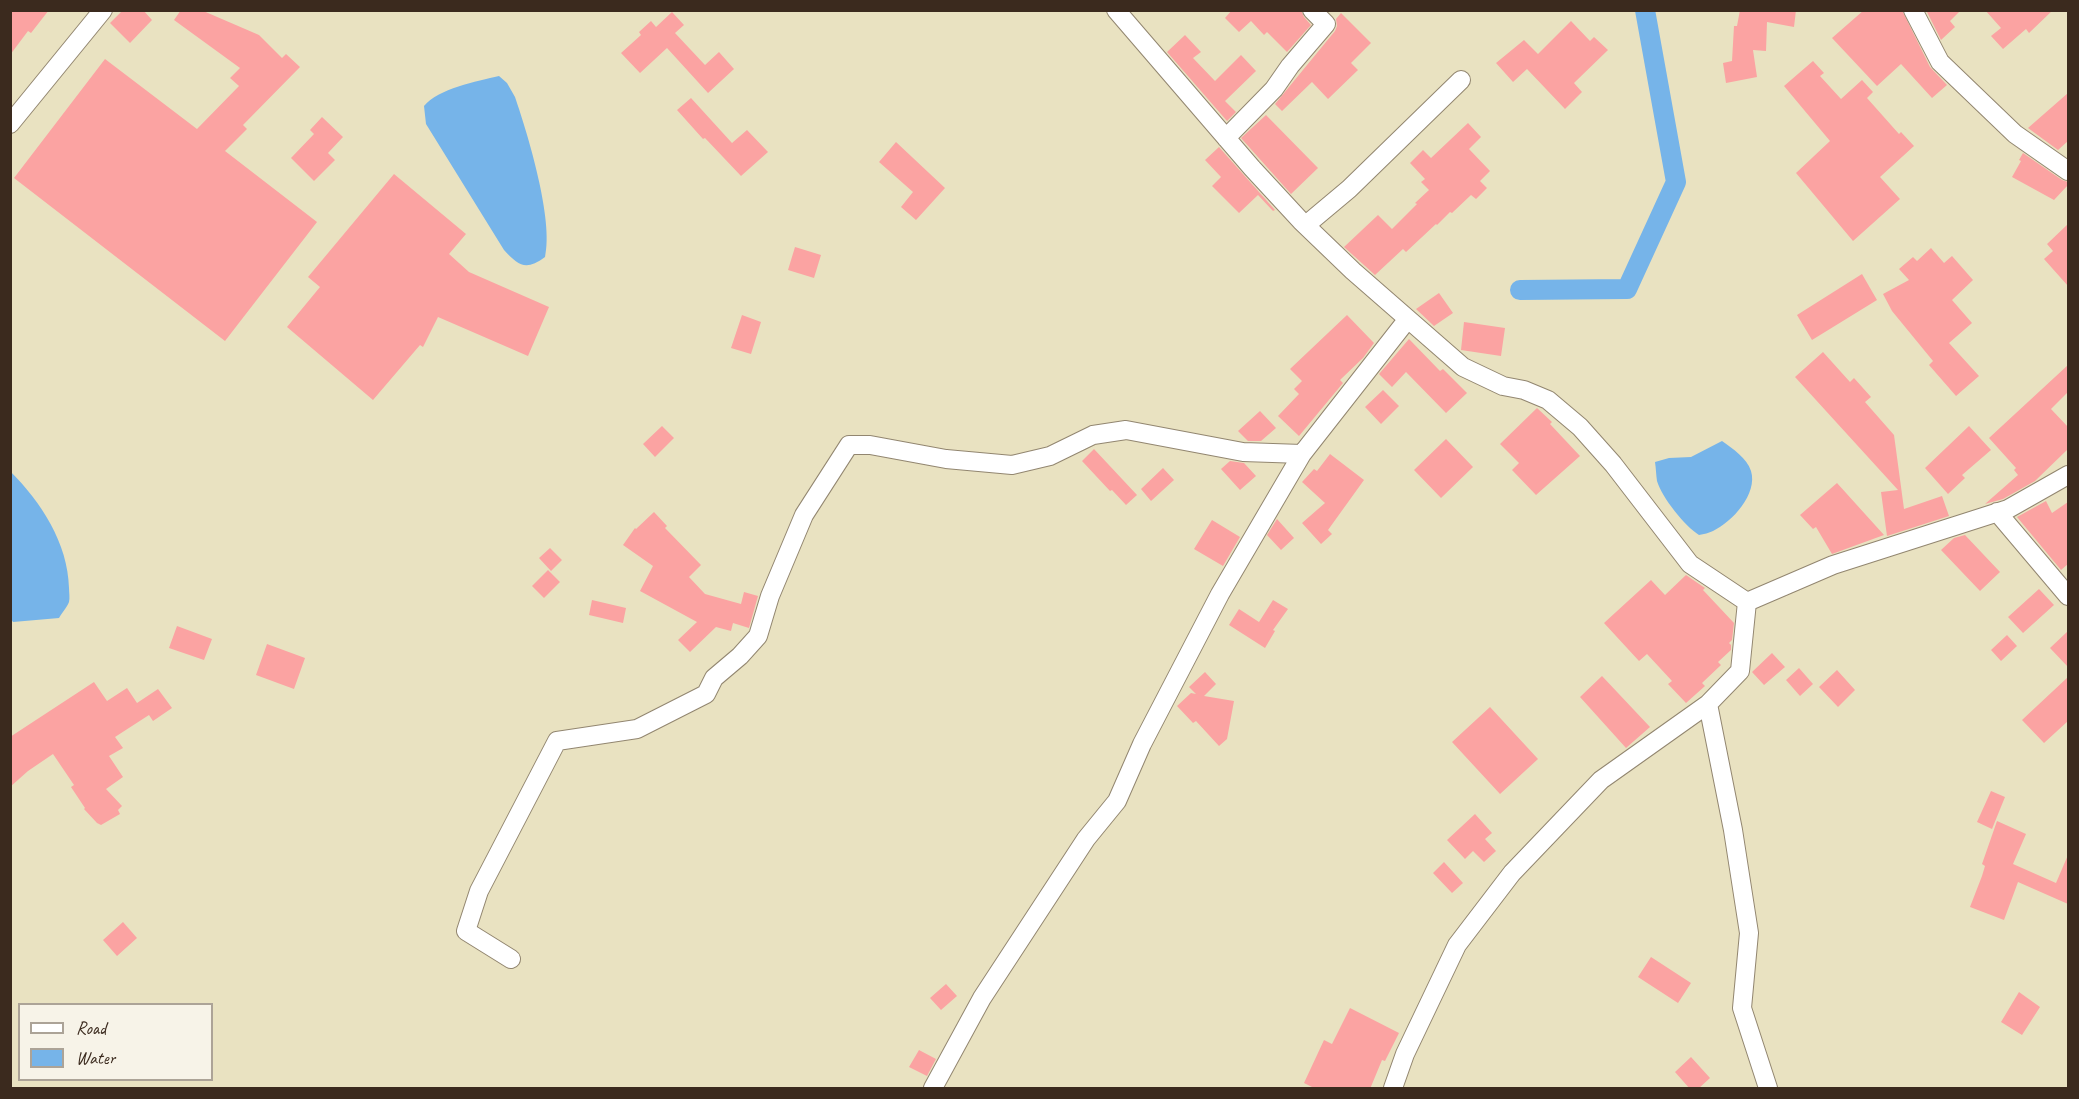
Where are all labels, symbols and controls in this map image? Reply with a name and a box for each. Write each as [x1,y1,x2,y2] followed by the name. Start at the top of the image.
[18,1003,213,1081] legend
[76,1017,106,1039] text: Road
[76,1047,115,1069] text: Water

